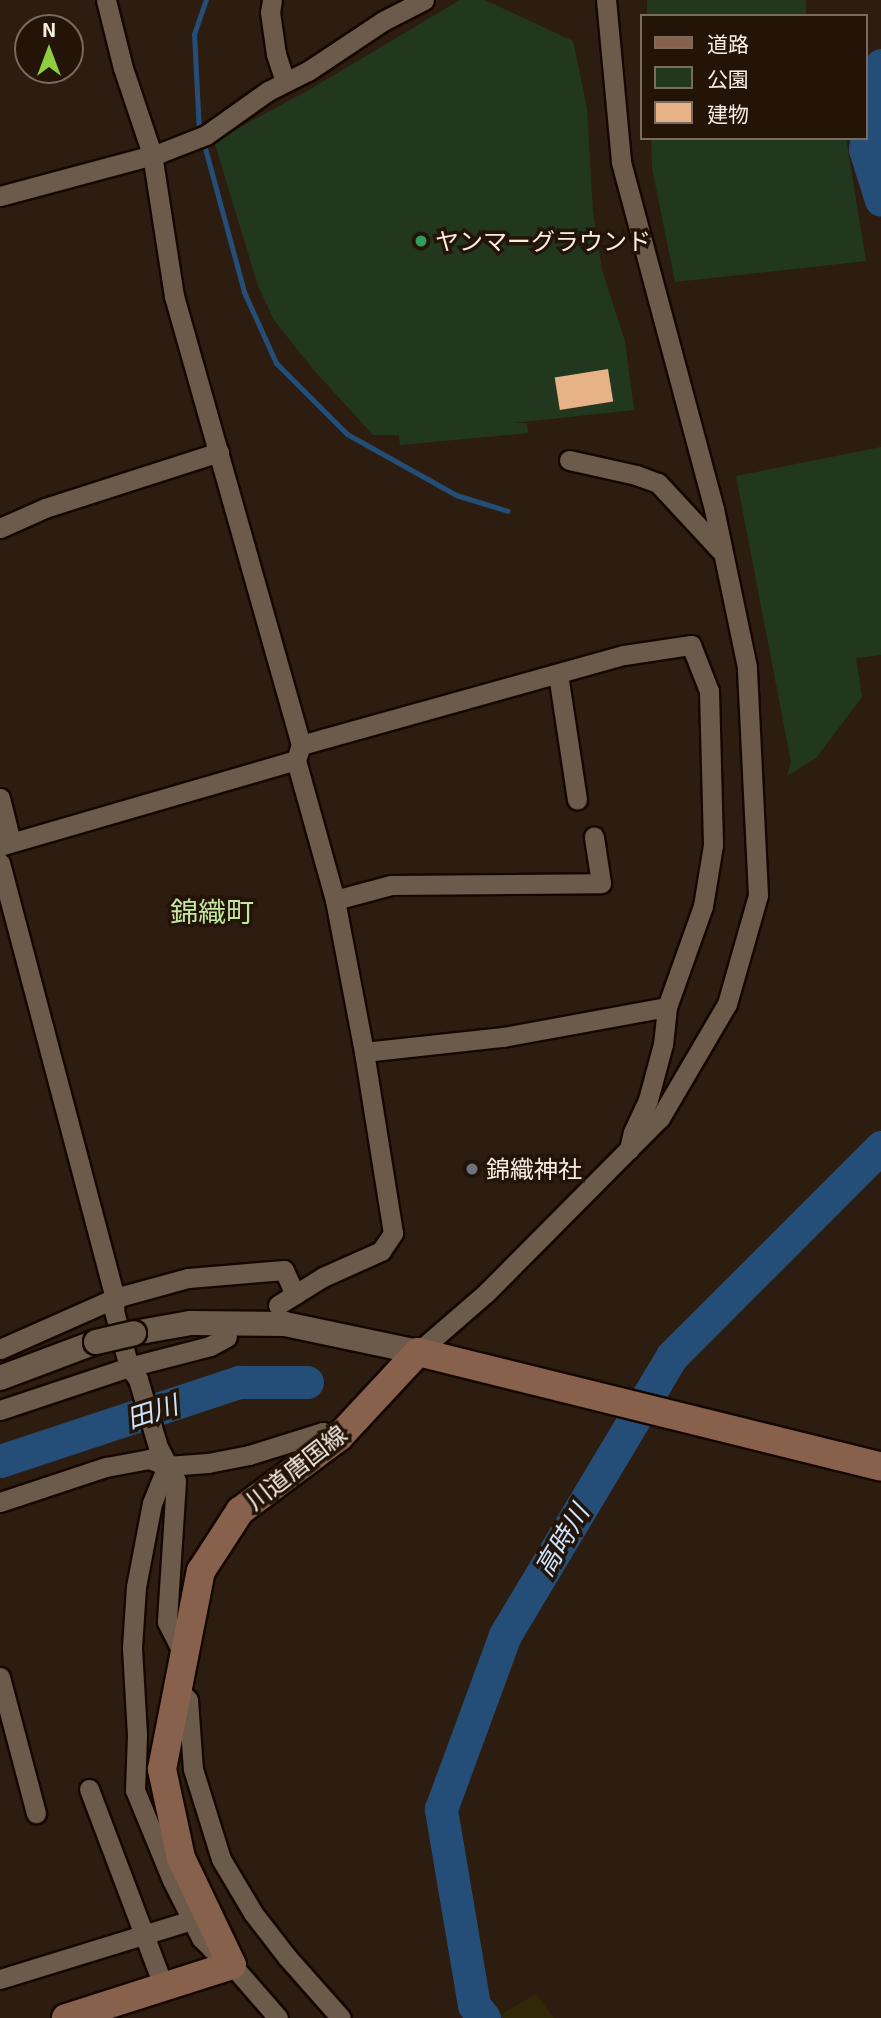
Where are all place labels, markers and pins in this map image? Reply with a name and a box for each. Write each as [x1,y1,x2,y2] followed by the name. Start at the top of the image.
[435,227,651,255] place label: ヤンマーグラウンド
[413,233,429,249] marker: ヤンマーグラウンド
[486,1155,582,1183] place label: 錦織神社
[464,1161,480,1177] marker: 錦織神社

